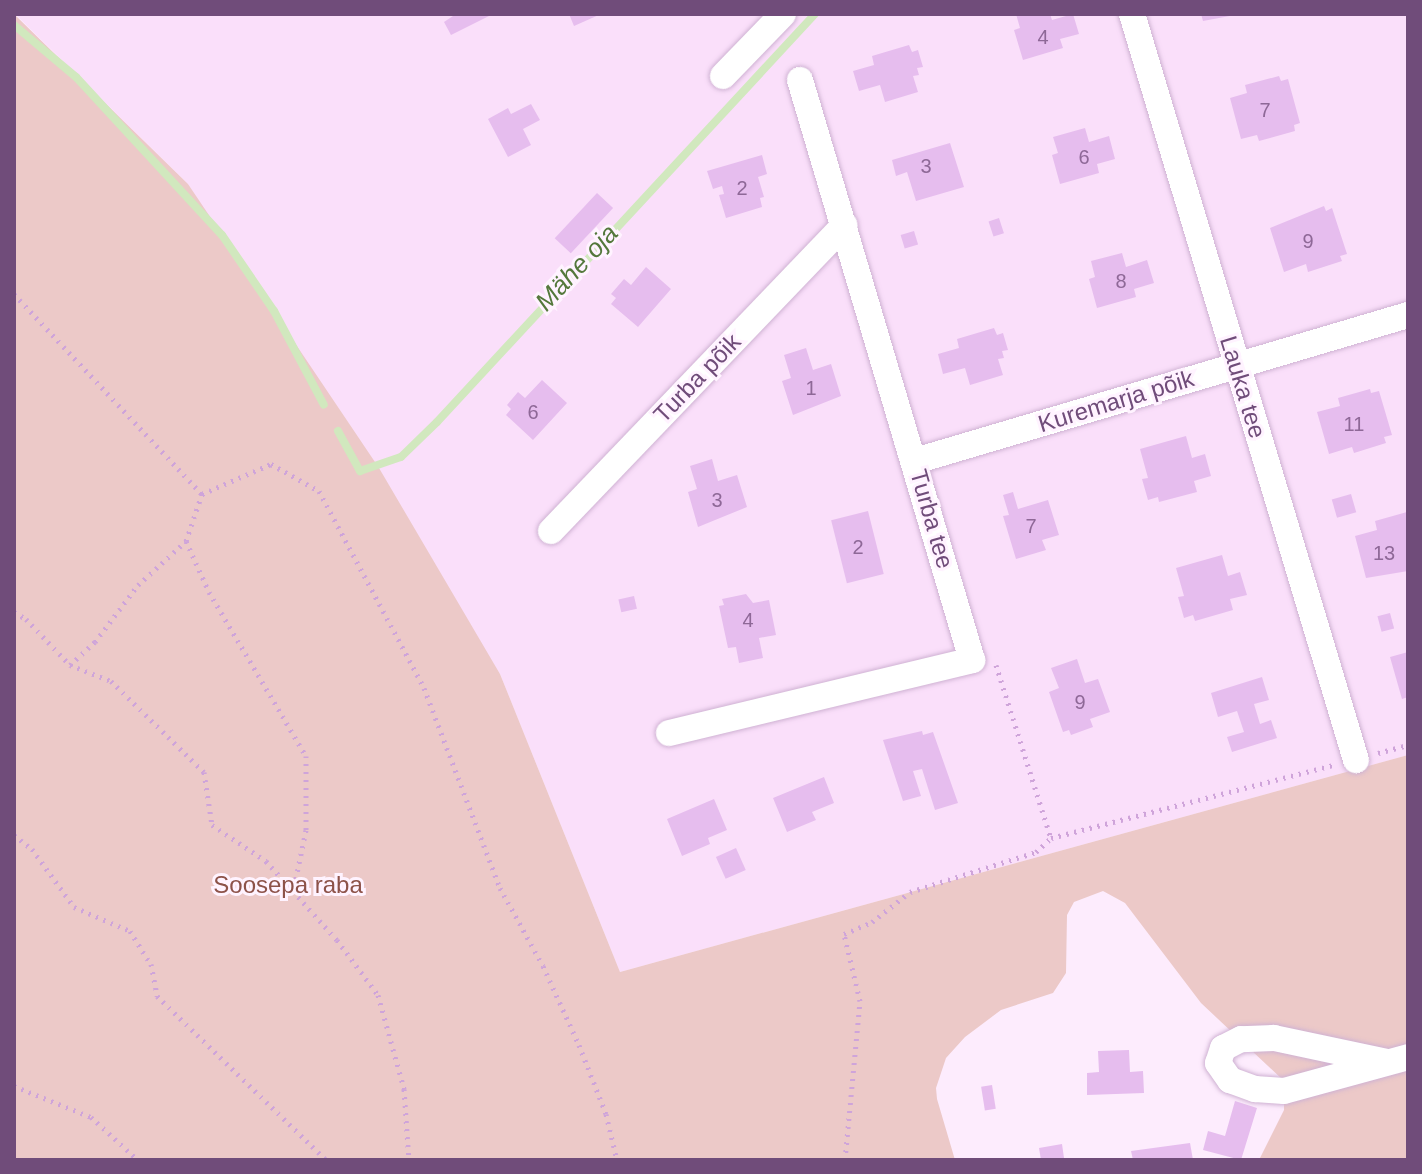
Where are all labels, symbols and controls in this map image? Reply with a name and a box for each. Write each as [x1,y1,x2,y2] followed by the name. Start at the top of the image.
[1037,25,1049,49] house number: 4
[1259,98,1271,122] house number: 7
[1078,145,1090,169] house number: 6
[920,154,932,178] house number: 3
[736,176,748,200] house number: 2
[529,218,625,318] water label: Mähe oja
[1302,229,1314,253] house number: 9
[1115,269,1127,293] house number: 8
[648,328,746,428] street label: Turba põik
[1214,332,1272,442] street label: Lauka tee
[1035,364,1197,438] street label: Kuremarja põik
[805,376,817,400] house number: 1
[527,400,539,424] house number: 6
[1344,412,1364,436] house number: 11
[904,466,960,572] street label: Turba tee
[711,488,723,512] house number: 3
[1025,514,1037,538] house number: 7
[852,535,864,559] house number: 2
[1373,541,1395,565] house number: 13
[742,608,754,632] house number: 4
[1074,690,1086,714] house number: 9
[213,871,363,899] park label: Soosepa raba

